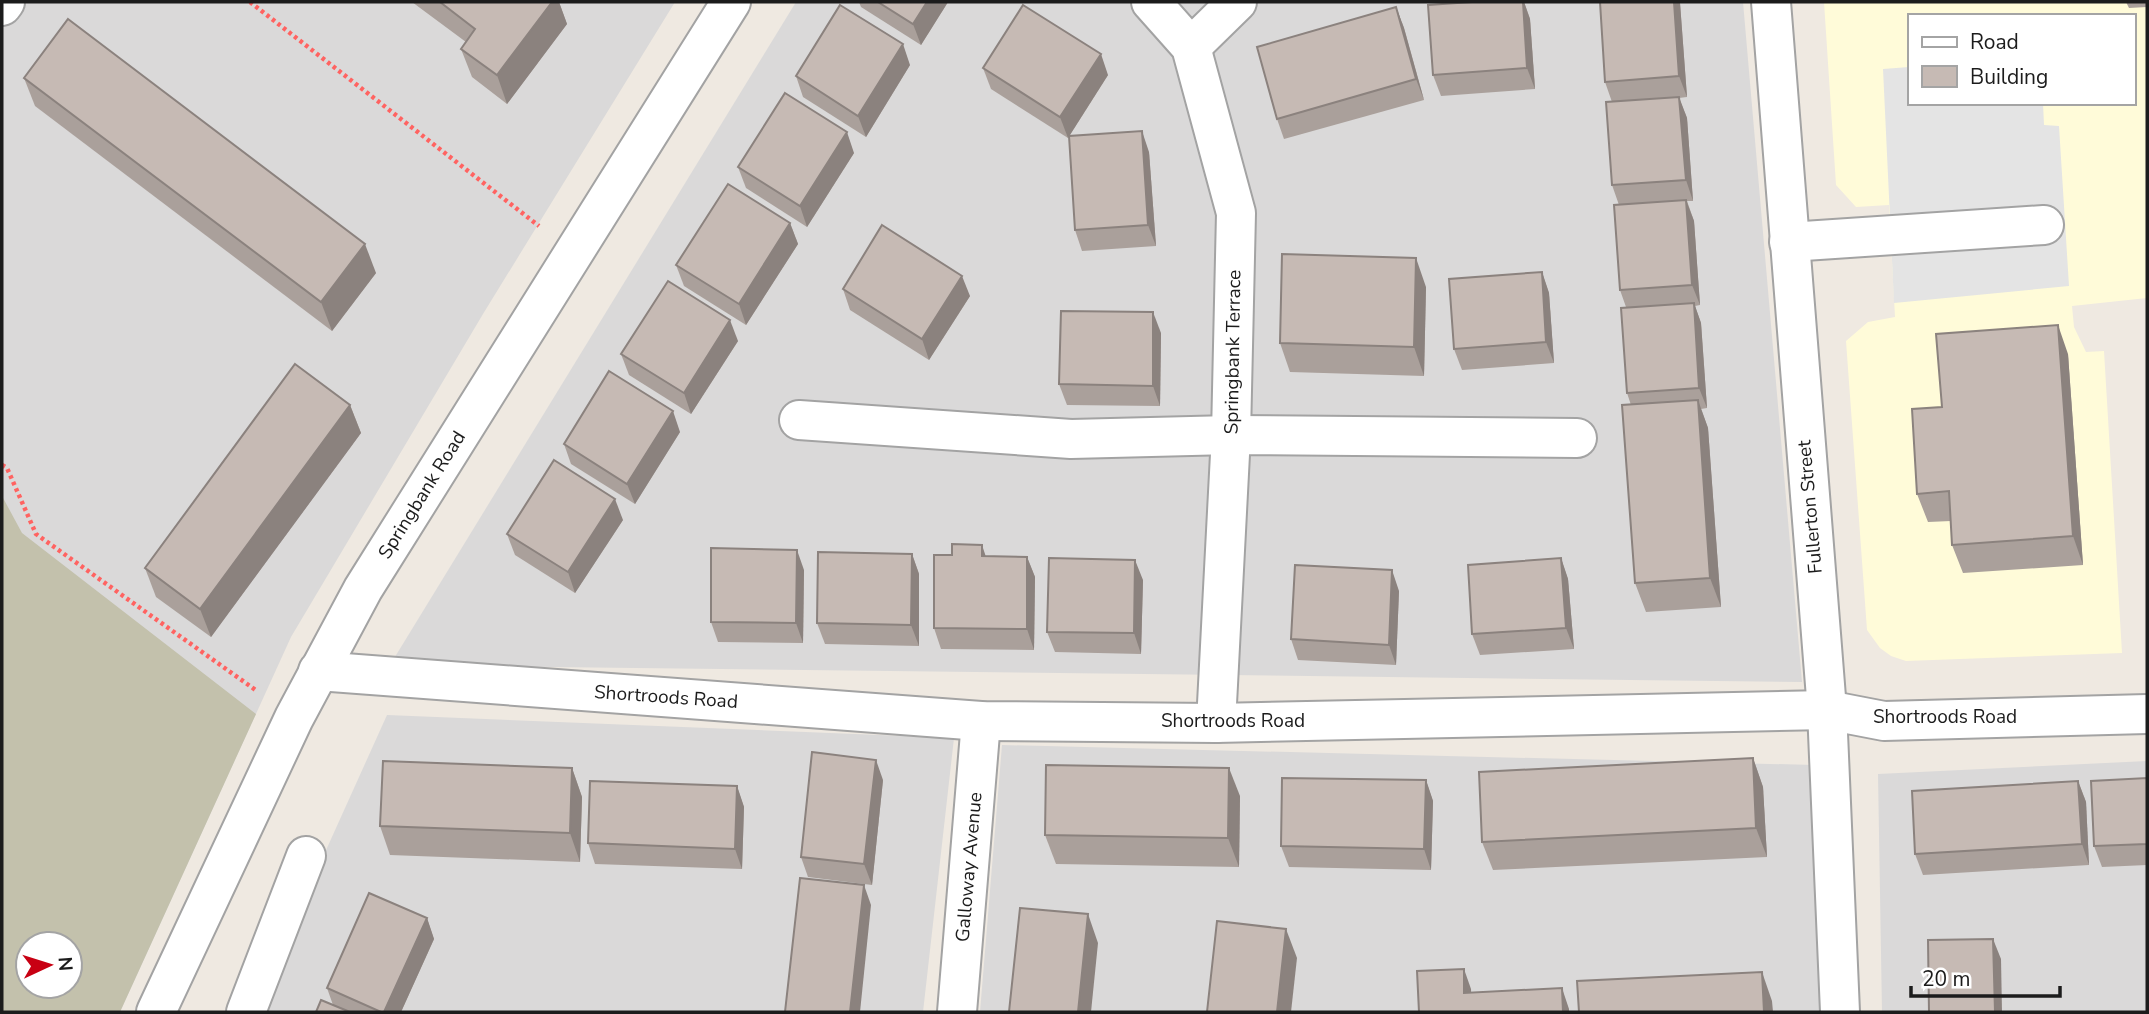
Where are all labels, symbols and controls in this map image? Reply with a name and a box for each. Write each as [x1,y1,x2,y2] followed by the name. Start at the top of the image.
[1908,14,2135,105] legend
[1970,28,2019,56] text: Road
[1970,63,2048,91] text: Building
[1219,269,1247,435] street label: Springbank Terrace
[372,426,472,564] street label: Springbank Road
[1791,439,1829,575] street label: Fullerton Street
[593,679,739,715] street label: Shortroods Road
[1873,704,2017,730] street label: Shortroods Road
[1161,708,1305,734] street label: Shortroods Road
[949,791,989,943] street label: Galloway Avenue
[14,930,84,1000] north arrow
[1911,954,2060,998] scale bar
[51,956,78,972] text: N
[1922,965,1971,993] text: 20 m

